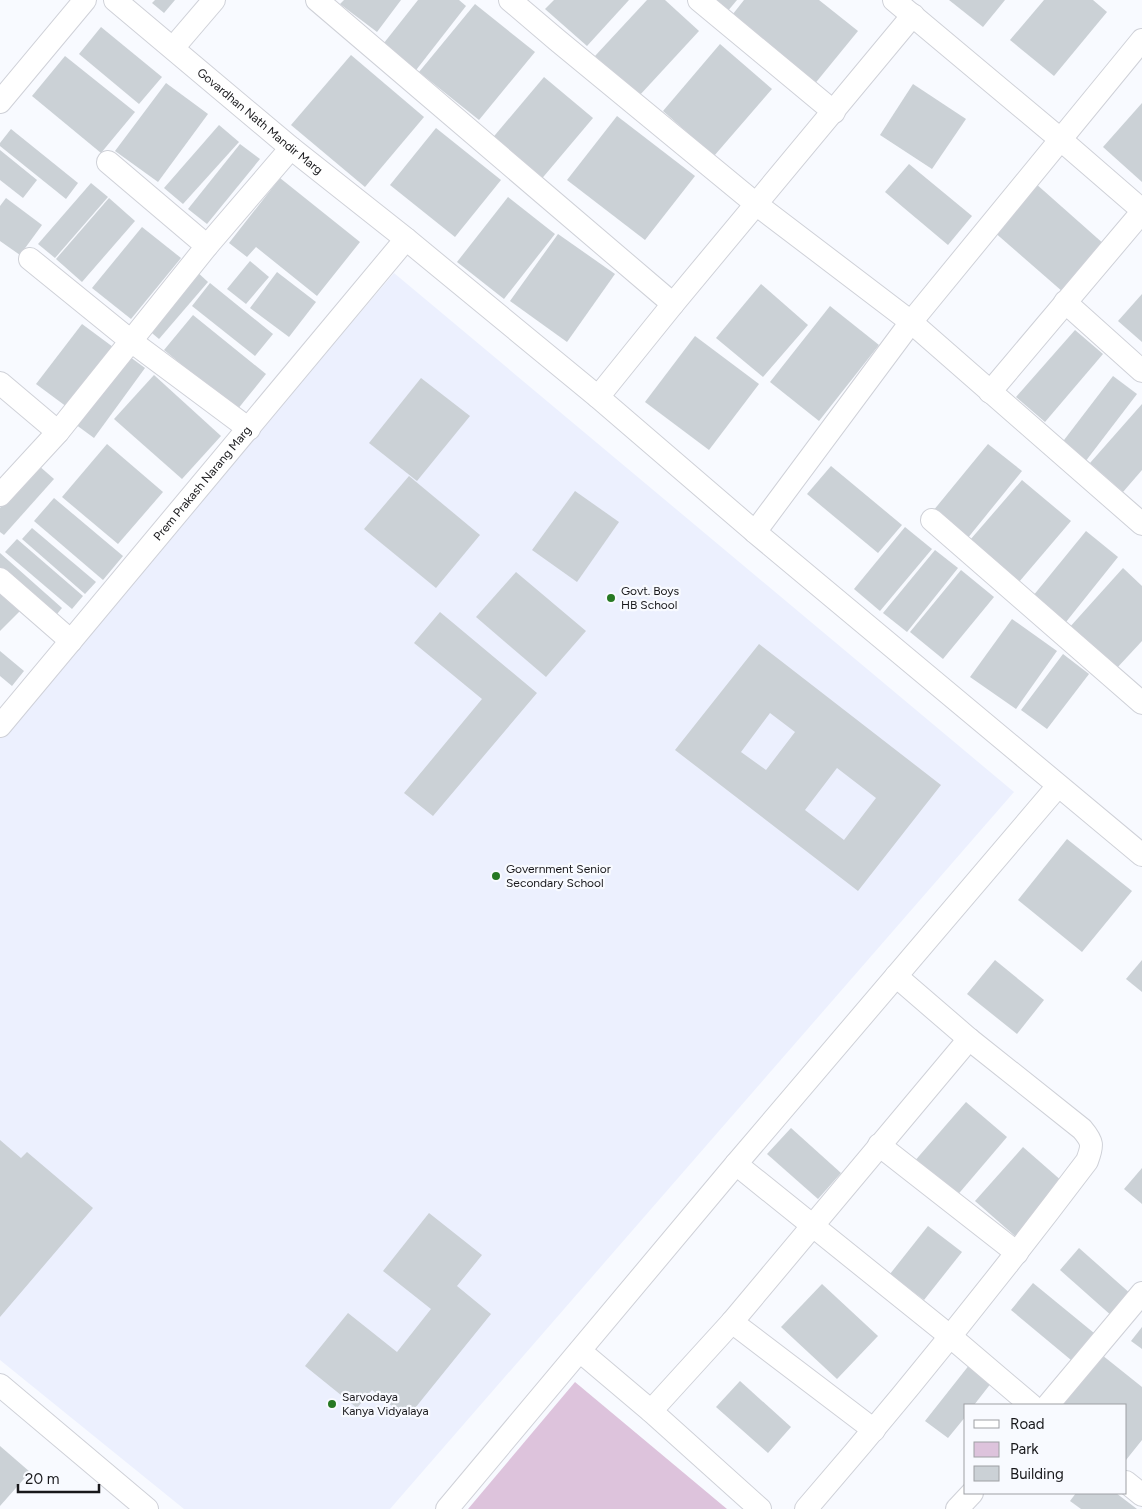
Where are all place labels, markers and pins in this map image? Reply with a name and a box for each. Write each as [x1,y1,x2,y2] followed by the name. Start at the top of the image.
[621,584,680,612] place label: Govt. Boys HB School
[605,592,617,604] marker: Govt. Boys HB School
[506,862,611,890] place label: Government Senior Secondary School
[490,870,502,882] marker: Government Senior Secondary School
[342,1390,429,1418] place label: Sarvodaya Kanya Vidyalaya
[326,1398,338,1410] marker: Sarvodaya Kanya Vidyalaya

